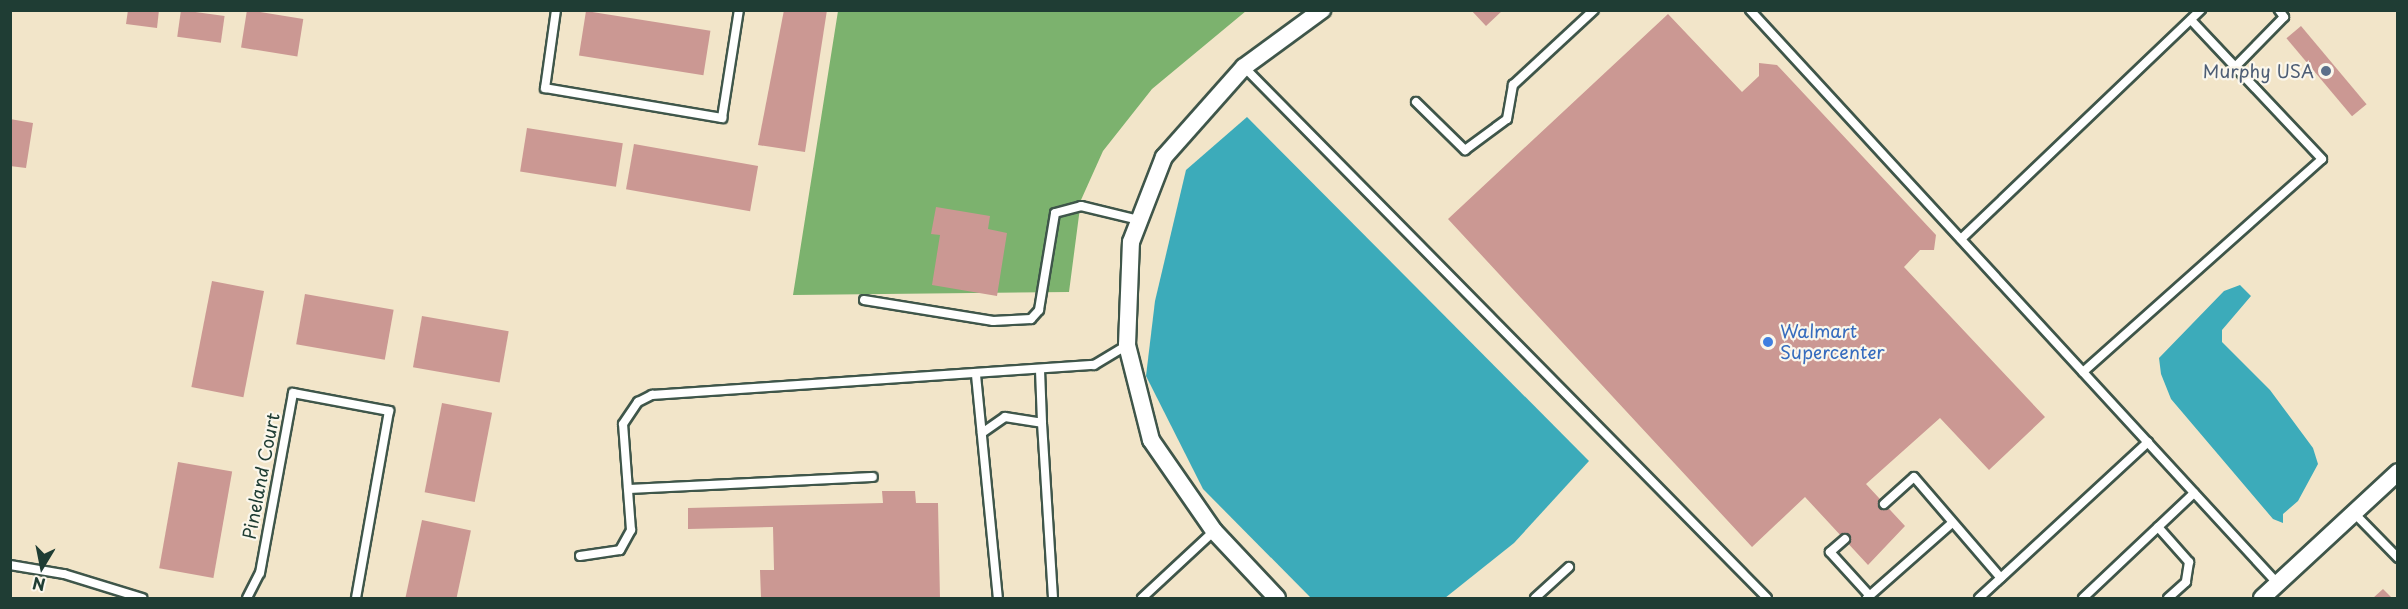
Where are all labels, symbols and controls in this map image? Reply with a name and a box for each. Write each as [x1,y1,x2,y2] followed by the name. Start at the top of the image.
[2202,60,2314,82] place label: Murphy USA
[2319,64,2333,78] marker: Murphy USA
[1780,321,1885,364] place label: Walmart Supercenter
[1761,335,1775,349] marker: Walmart Supercenter
[238,410,284,542] street label: Pineland Court
[12,537,72,597] north arrow
[31,572,47,598] text: N

